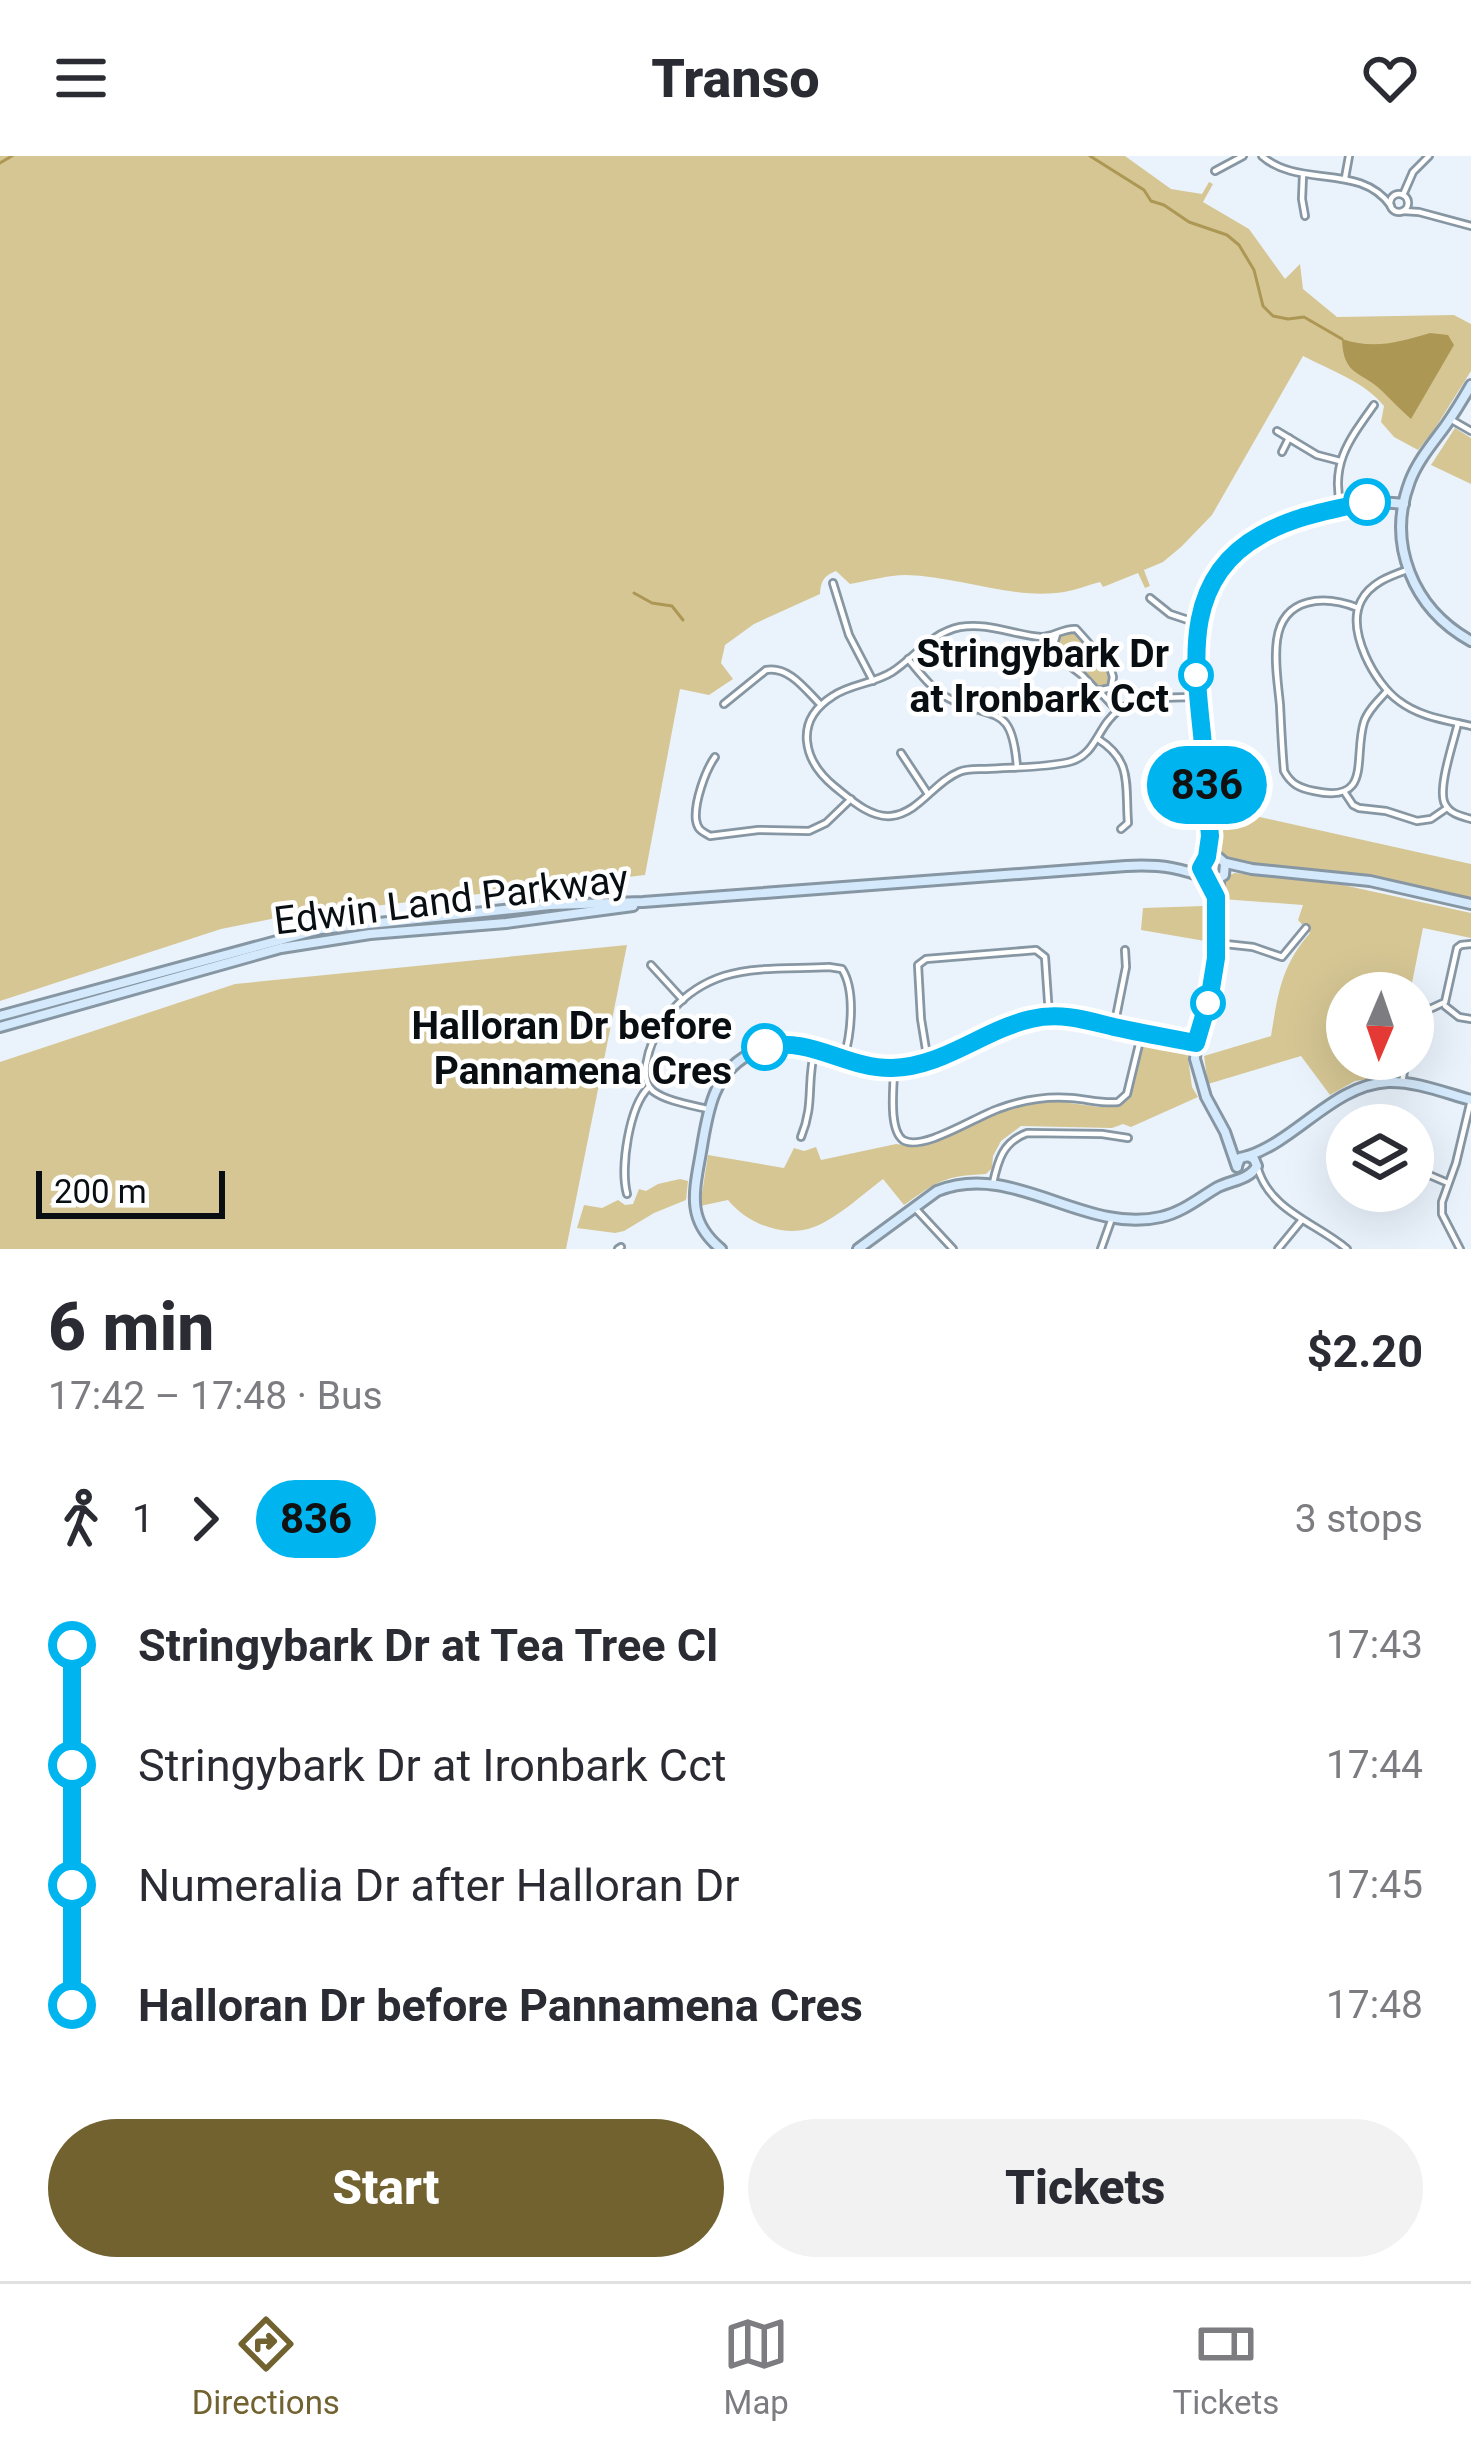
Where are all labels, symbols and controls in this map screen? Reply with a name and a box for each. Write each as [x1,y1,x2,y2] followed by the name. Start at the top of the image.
[48,45,114,111] icon: menu
[1357,45,1423,111] icon: heart
[651,47,820,110] text: Transo
[1345,480,1389,524] unlabelled marker
[910,631,1169,722] place label: Stringybark Dr at Ironbark Cct
[1180,659,1212,691] marker: Stringybark Dr at Ironbark Cct
[1138,746,1276,824] line badge: 836
[1171,760,1243,809] text: 836
[271,855,631,945] street label: Edwin Land Parkway
[1326,972,1434,1080] north arrow
[1326,972,1434,1212] map controls
[1192,987,1224,1019] unlabelled marker
[412,1003,732,1094] place label: Halloran Dr before Pannamena Cres
[743,1025,787,1069] marker: Halloran Dr before Pannamena Cres
[1326,1104,1434,1212] button: layers
[36,1165,225,1218] scale bar
[54,1172,147,1211] text: 200 m
[48,1289,214,1366] text: 6 min
[1307,1325,1423,1378] text: $2.20
[48,1373,383,1419] text: 17:42 – 17:48 · Bus
[48,1486,114,1552] icon: walk
[172,1486,238,1552] icon: forward
[280,1494,352,1543] text: 836
[132,1496,154,1542] text: 1
[1295,1496,1423,1542] text: 3 stops
[138,1619,718,1672] text: Stringybark Dr at Tea Tree Cl
[1326,1622,1423,1668] text: 17:43
[138,1739,726,1792] text: Stringybark Dr at Ironbark Cct
[1326,1742,1423,1788] text: 17:44
[138,1859,739,1912] text: Numeralia Dr after Halloran Dr
[1326,1862,1423,1908] text: 17:45
[138,1979,863,2032] text: Halloran Dr before Pannamena Cres
[1326,1982,1423,2028] text: 17:48
[48,2119,724,2257] button: Start
[748,2119,1423,2257] button: Tickets
[192,2311,340,2422] tab: Directions
[723,2311,789,2422] tab: Map
[1173,2311,1279,2422] tab: Tickets

